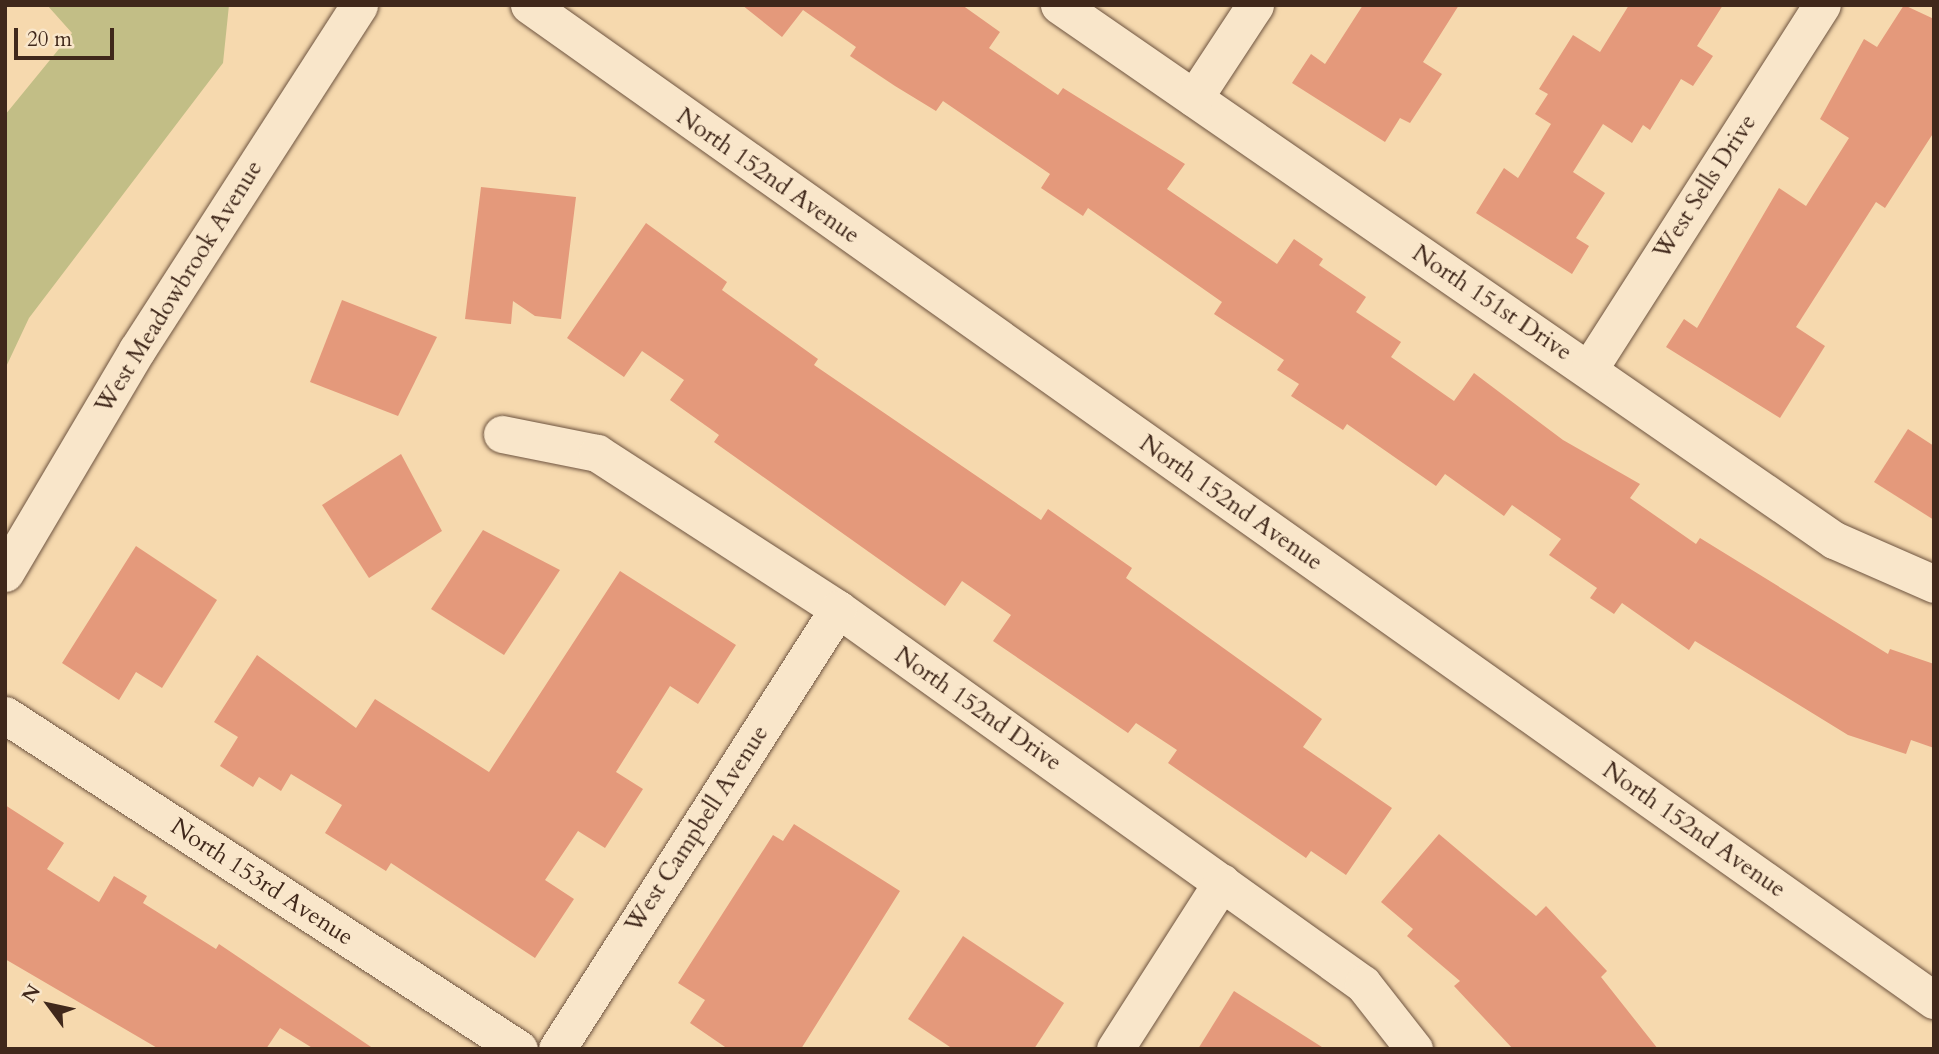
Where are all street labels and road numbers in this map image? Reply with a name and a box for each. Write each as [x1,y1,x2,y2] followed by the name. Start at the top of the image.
[671,102,865,250] street label: North 152nd Avenue
[1647,109,1763,265] street label: West Sells Drive
[89,155,269,419] street label: West Meadowbrook Avenue
[1407,239,1577,367] street label: North 151st Drive
[1134,429,1328,577] street label: North 152nd Avenue
[889,641,1067,777] street label: North 152nd Drive
[619,720,775,938] street label: West Campbell Avenue
[1597,756,1791,904] street label: North 152nd Avenue
[165,812,359,952] street label: North 153rd Avenue

